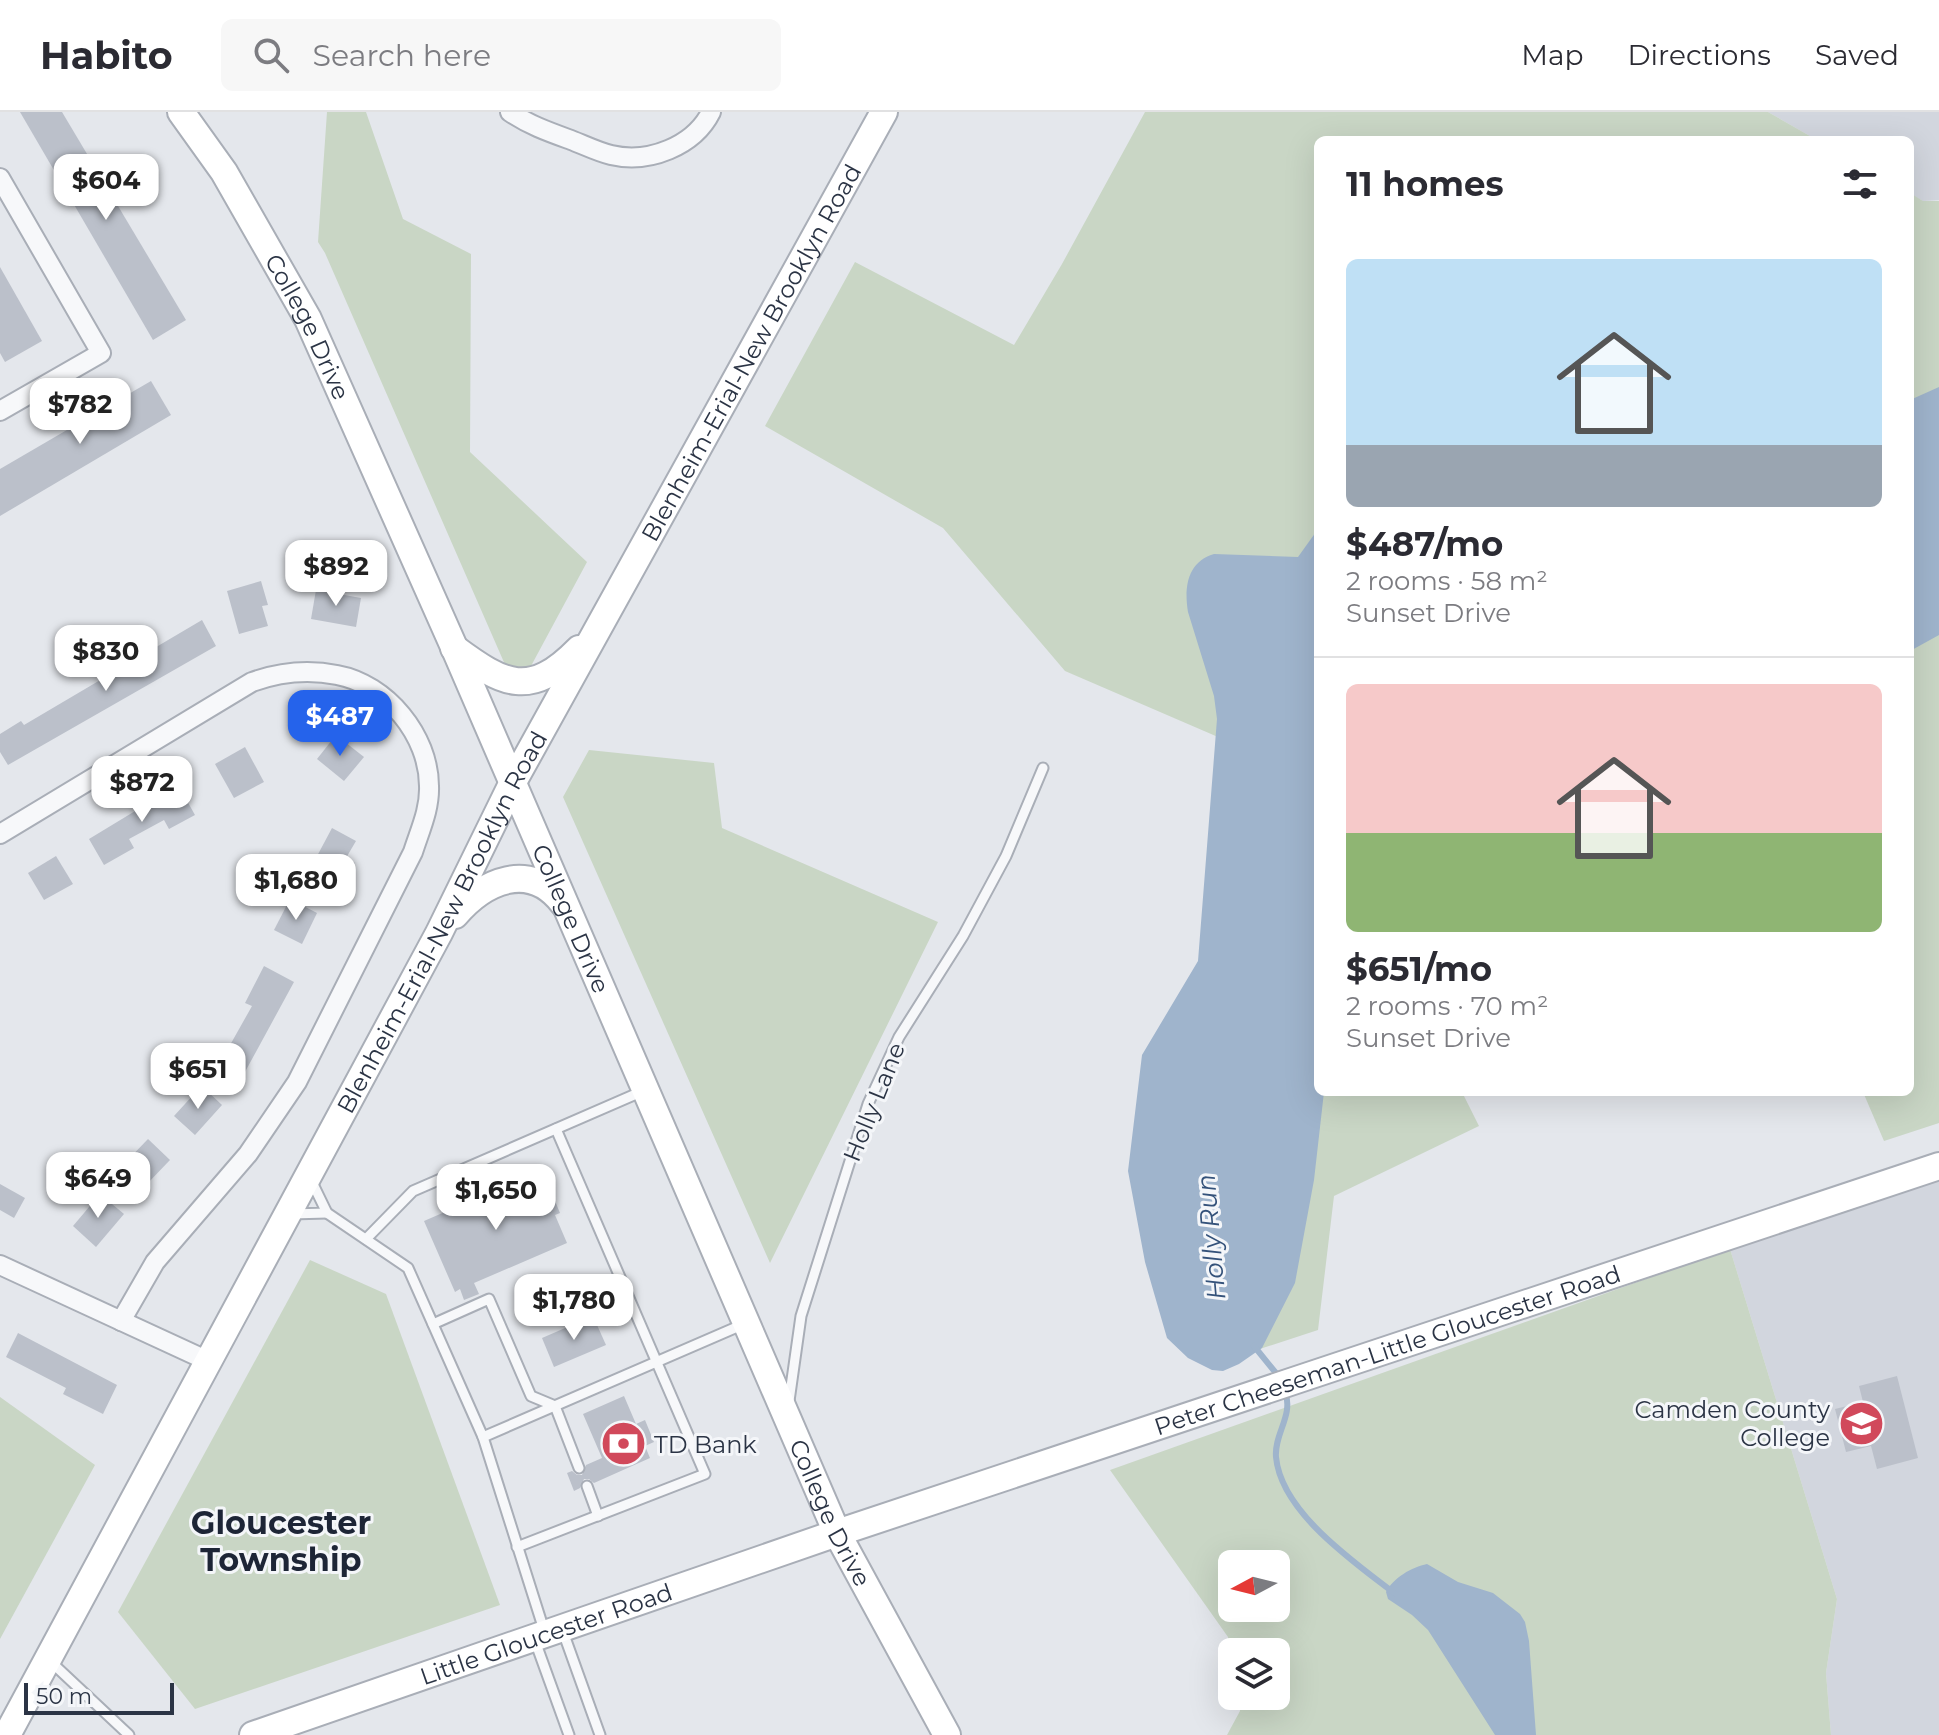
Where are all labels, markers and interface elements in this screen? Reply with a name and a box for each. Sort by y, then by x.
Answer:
search box [221,19,781,91]
text: Habito [40,32,173,79]
icon: search [249,33,293,77]
text: Search here [313,37,491,74]
text: Map [1521,38,1583,72]
text: Directions [1627,38,1771,72]
text: Saved [1815,38,1899,72]
pin: $604 [59,154,153,222]
street label: Blenheim-Erial-New Brooklyn Road [635,159,867,546]
icon: filters [1838,162,1882,206]
text: 11 homes [1346,163,1504,205]
text: $604 [72,164,140,196]
street label: College Drive [259,249,356,404]
icon: home [1542,311,1686,455]
pin: $782 [33,378,127,446]
text: $782 [48,388,112,420]
text: $487/mo [1346,523,1503,565]
pin: $892 [289,540,383,608]
text: $892 [303,550,369,582]
text: 2 rooms · 58 m² [1346,565,1548,597]
text: Sunset Drive [1346,597,1511,629]
pin: $830 [59,625,153,693]
text: $830 [73,635,139,667]
pin: $487 [293,690,387,758]
text: $487 [306,700,374,732]
street label: Blenheim-Erial-New Brooklyn Road [330,726,553,1118]
icon: home [1542,736,1686,880]
pin: $872 [95,756,189,824]
text: $872 [109,766,175,798]
street label: College Drive [527,840,616,997]
pin: $1,680 [231,854,361,922]
text: $1,680 [254,864,338,896]
text: $651/mo [1346,948,1492,990]
text: 2 rooms · 70 m² [1346,990,1548,1022]
text: Sunset Drive [1346,1022,1511,1054]
street label: Holly Lane [837,1038,911,1166]
pin: $651 [151,1043,245,1111]
text: $651 [169,1053,227,1085]
pin: $649 [51,1152,145,1220]
text: $649 [64,1162,132,1194]
pin: $1,650 [431,1164,561,1232]
water label: Holly Run [1190,1173,1232,1301]
text: $1,650 [455,1174,537,1206]
street label: Peter Cheeseman-Little Gloucester Road [1150,1259,1624,1441]
pin: $1,780 [509,1274,639,1342]
text: $1,780 [532,1284,616,1316]
place label: Camden County College [1634,1395,1830,1452]
school or university icon: Camden County College [1837,1399,1885,1447]
bank icon: TD Bank [599,1420,647,1468]
place label: TD Bank [654,1430,757,1459]
street label: College Drive [784,1435,878,1591]
district label: Gloucester Township [191,1503,371,1579]
north arrow [1218,1550,1290,1622]
map controls [1218,1550,1290,1710]
street label: Little Gloucester Road [416,1577,676,1691]
button: layers [1218,1638,1290,1710]
scale bar [24,1679,174,1715]
text: 50 m [36,1683,92,1710]

